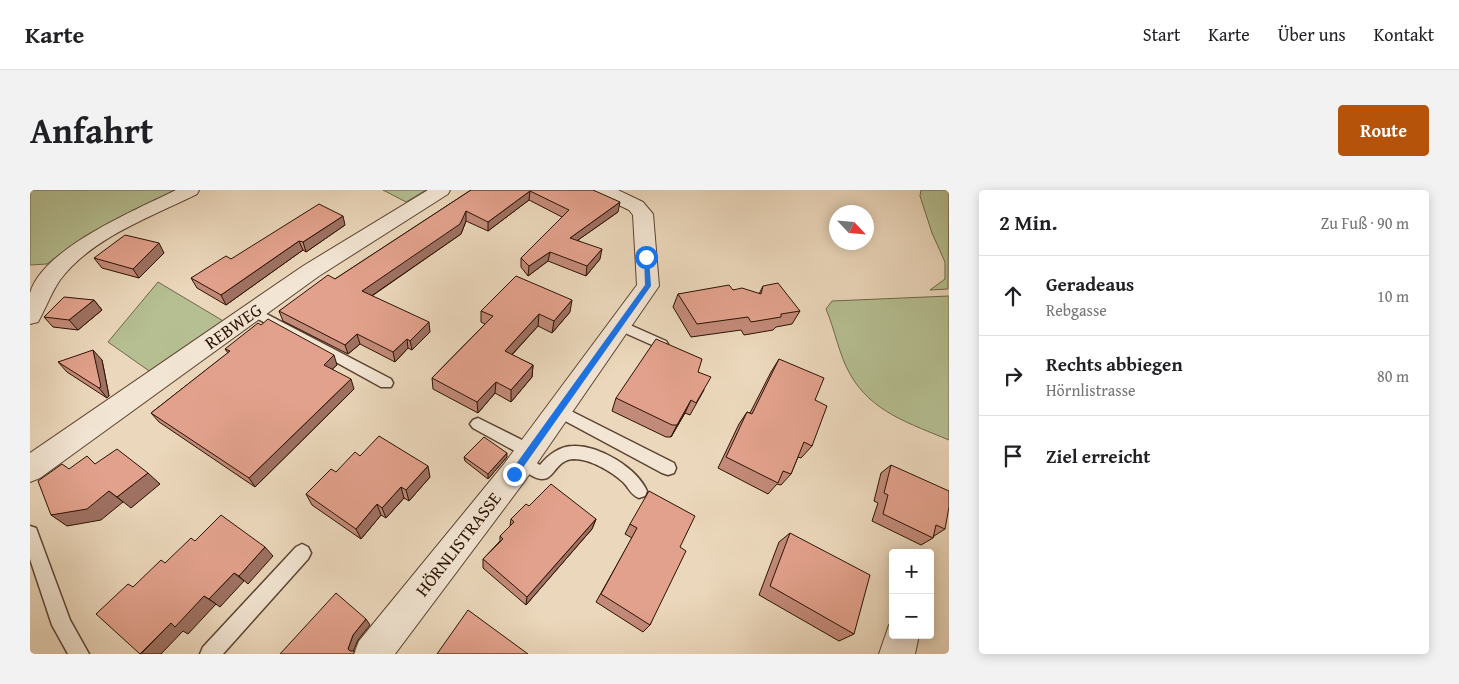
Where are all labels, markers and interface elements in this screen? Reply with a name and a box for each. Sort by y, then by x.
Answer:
text: Karte [25,17,84,52]
text: Start [1143,21,1180,48]
text: Karte [1208,21,1250,48]
text: Über uns [1278,21,1346,48]
text: Kontakt [1374,21,1434,48]
text: Anfahrt [30,105,153,156]
button: Route [1338,105,1429,156]
north arrow [829,205,874,250]
text: 2 Min. [999,207,1057,238]
text: Zu Fuß · 90 m [1321,211,1409,235]
route start [635,246,658,269]
text: Geradeaus [1046,270,1134,298]
icon: ahead [999,282,1027,310]
text: 10 m [1377,284,1409,308]
street label: REBWEG [199,296,268,356]
text: Rebgasse [1046,298,1107,322]
text: Rechts abbiegen [1046,350,1183,378]
icon: right [999,362,1027,390]
text: 80 m [1377,364,1409,388]
text: Hörnlistrasse [1046,378,1136,402]
icon: arrive [999,442,1027,470]
text: Ziel erreicht [1046,442,1150,470]
route end [503,463,526,486]
street label: HÖRNLISTRASSE [409,486,507,602]
map controls [889,549,934,639]
button: + [889,549,934,594]
button: − [889,594,934,639]

